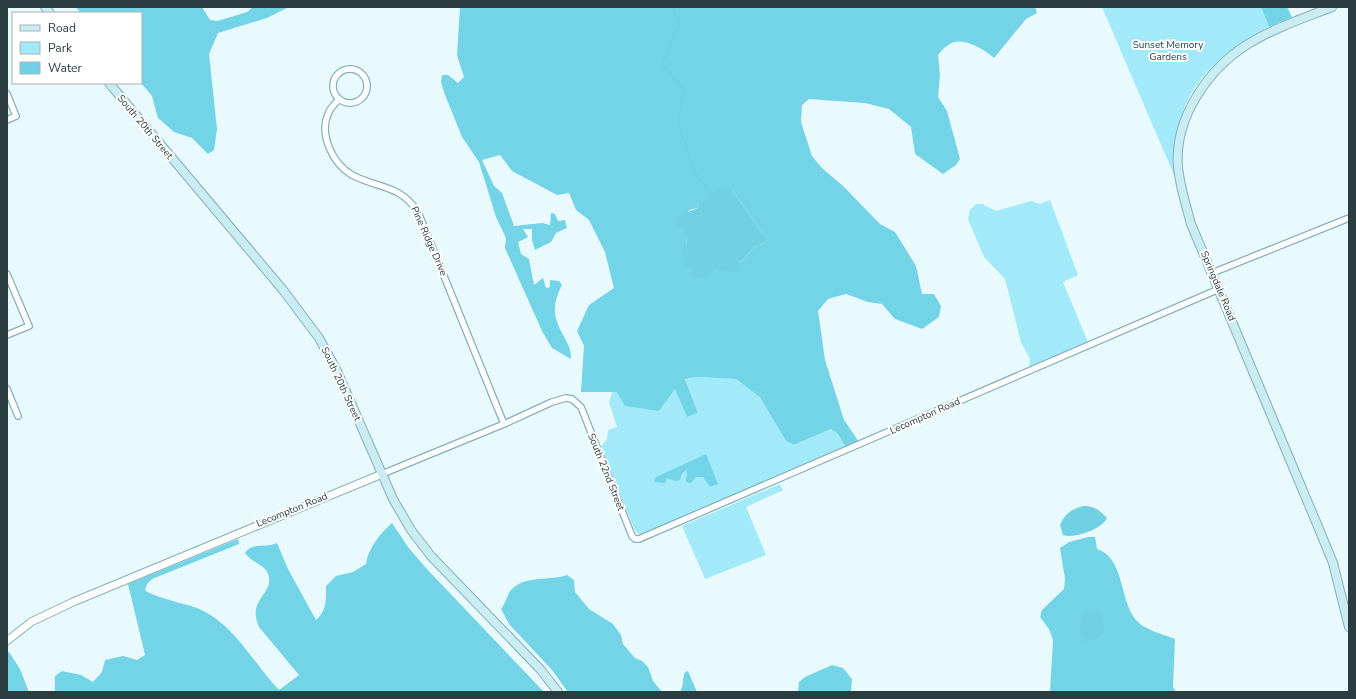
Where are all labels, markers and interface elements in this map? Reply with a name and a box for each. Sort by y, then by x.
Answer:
legend [12,12,142,84]
text: Road [48,20,76,36]
park label: Sunset Memory Gardens [1133,38,1204,64]
text: Park [48,40,73,56]
text: Water [48,60,82,76]
street label: South 20th Street [114,92,176,163]
street label: Pine Ridge Drive [407,204,451,278]
street label: Springdale Road [1197,249,1239,323]
street label: South 20th Street [318,345,364,424]
street label: Lecompton Road [888,394,963,438]
street label: South 22nd Street [584,431,628,513]
street label: Lecompton Road [254,489,330,531]

